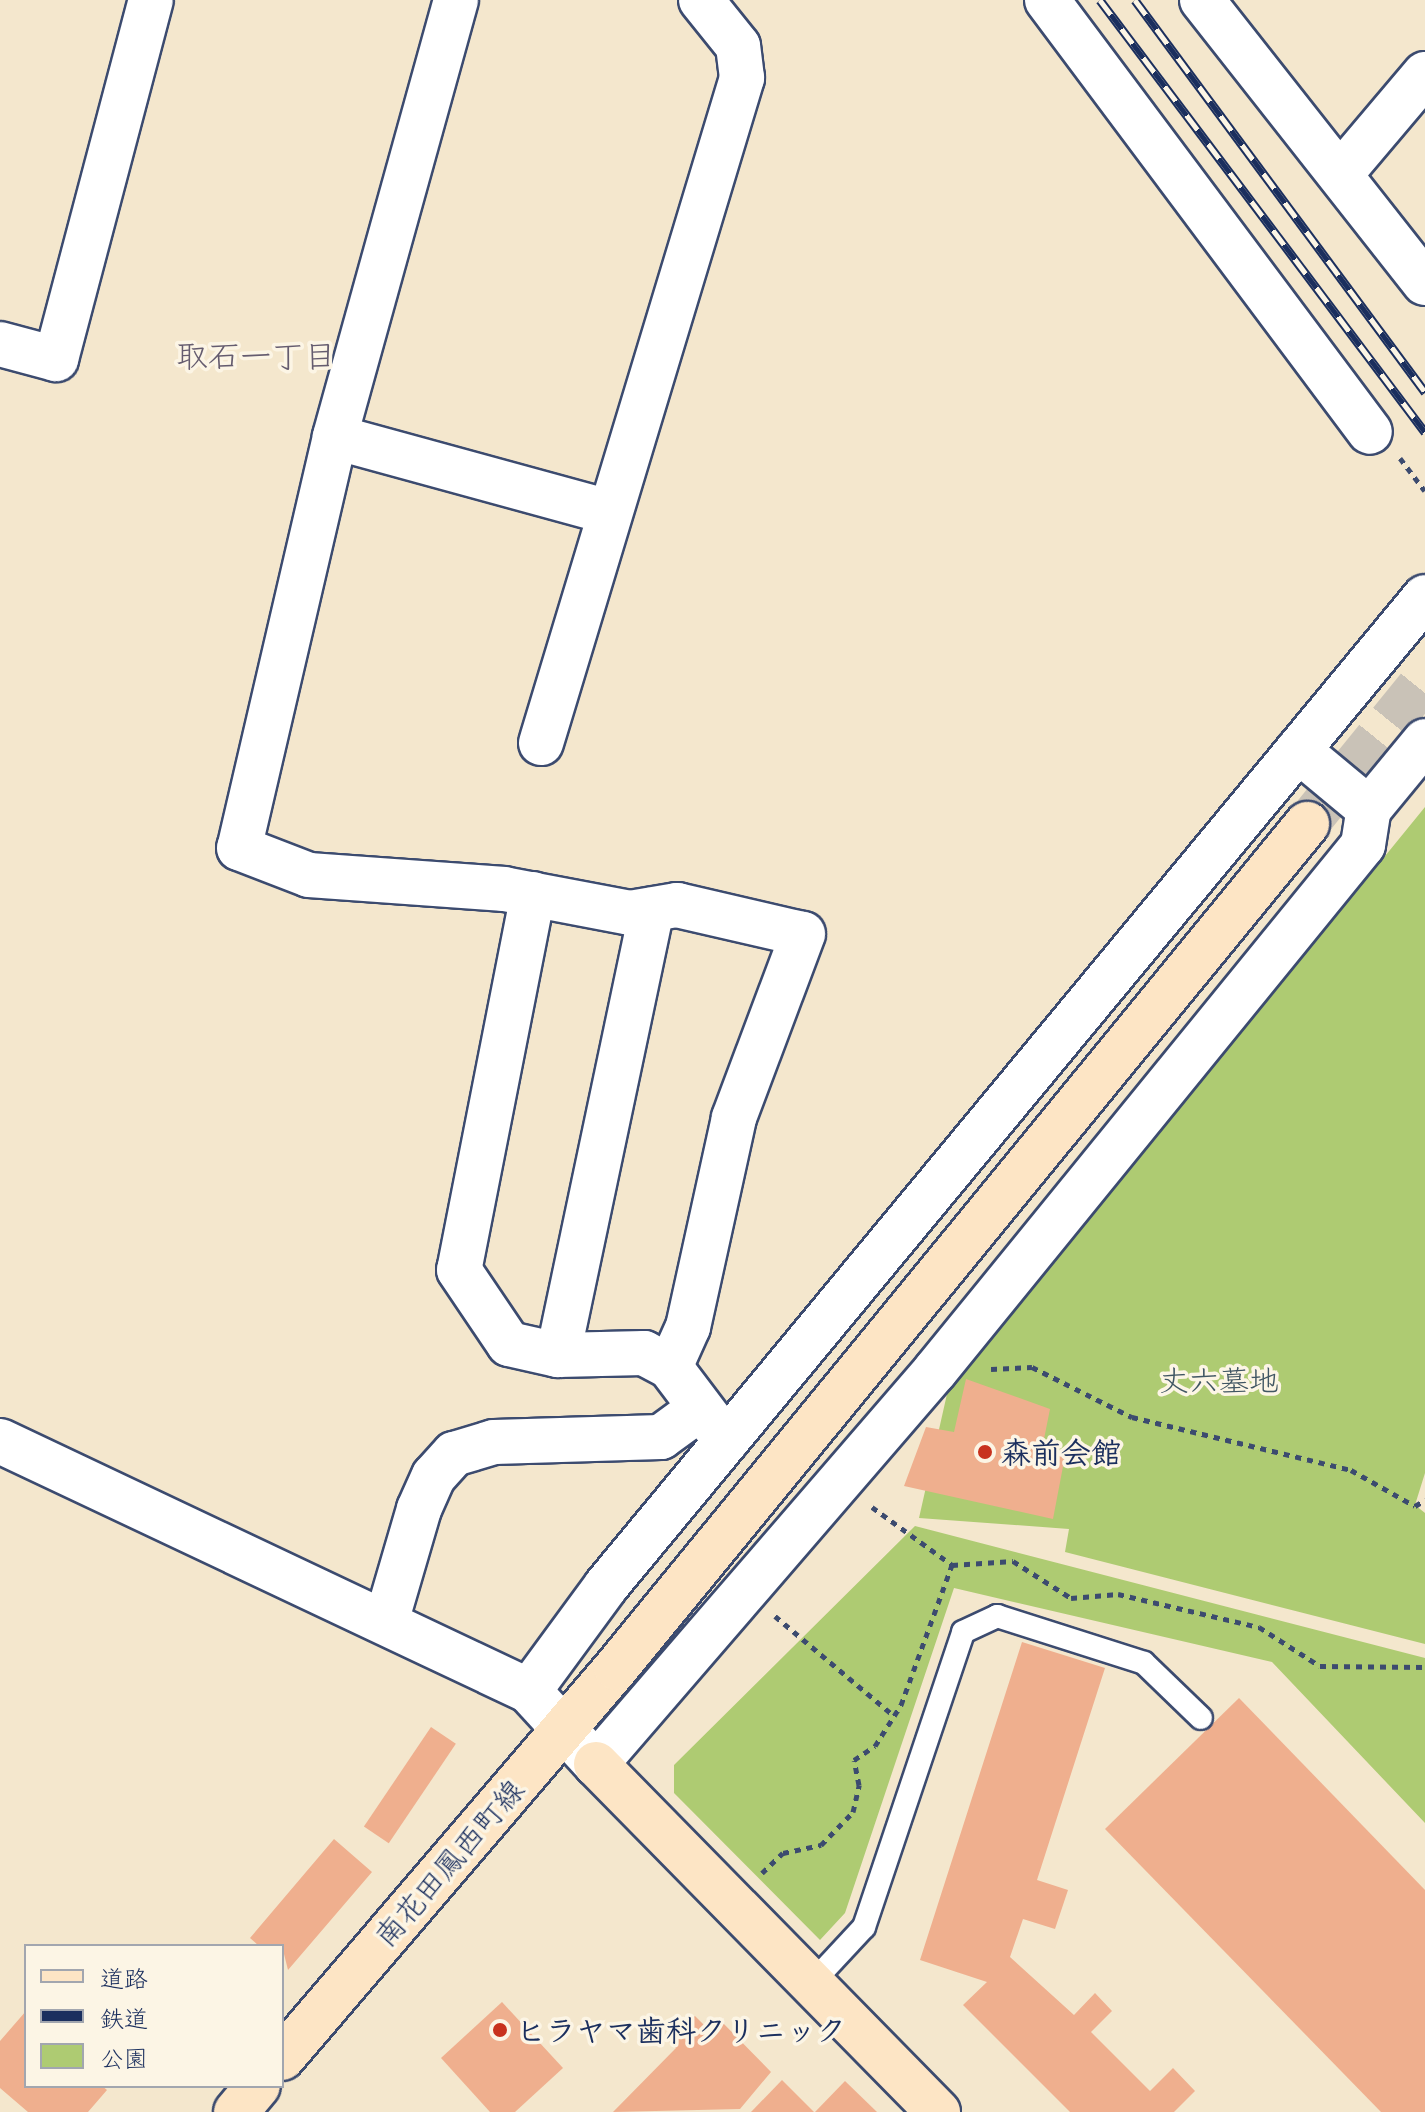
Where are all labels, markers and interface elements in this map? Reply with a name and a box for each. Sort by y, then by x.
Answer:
district label: 取石一丁目 [176,337,336,375]
park label: 丈六墓地 [1159,1362,1279,1398]
place label: 森前会館 [1001,1434,1121,1470]
marker: 森前会館 [976,1443,994,1461]
street label: 南花田鳳西町線 [367,1772,531,1954]
legend [24,1944,284,2088]
text: 道路 [100,1962,148,1994]
text: 鉄道 [100,2002,148,2034]
place label: ヒラヤマ歯科クリニック [516,2012,846,2048]
marker: ヒラヤマ歯科クリニック [491,2021,509,2039]
text: 公園 [100,2042,148,2074]

